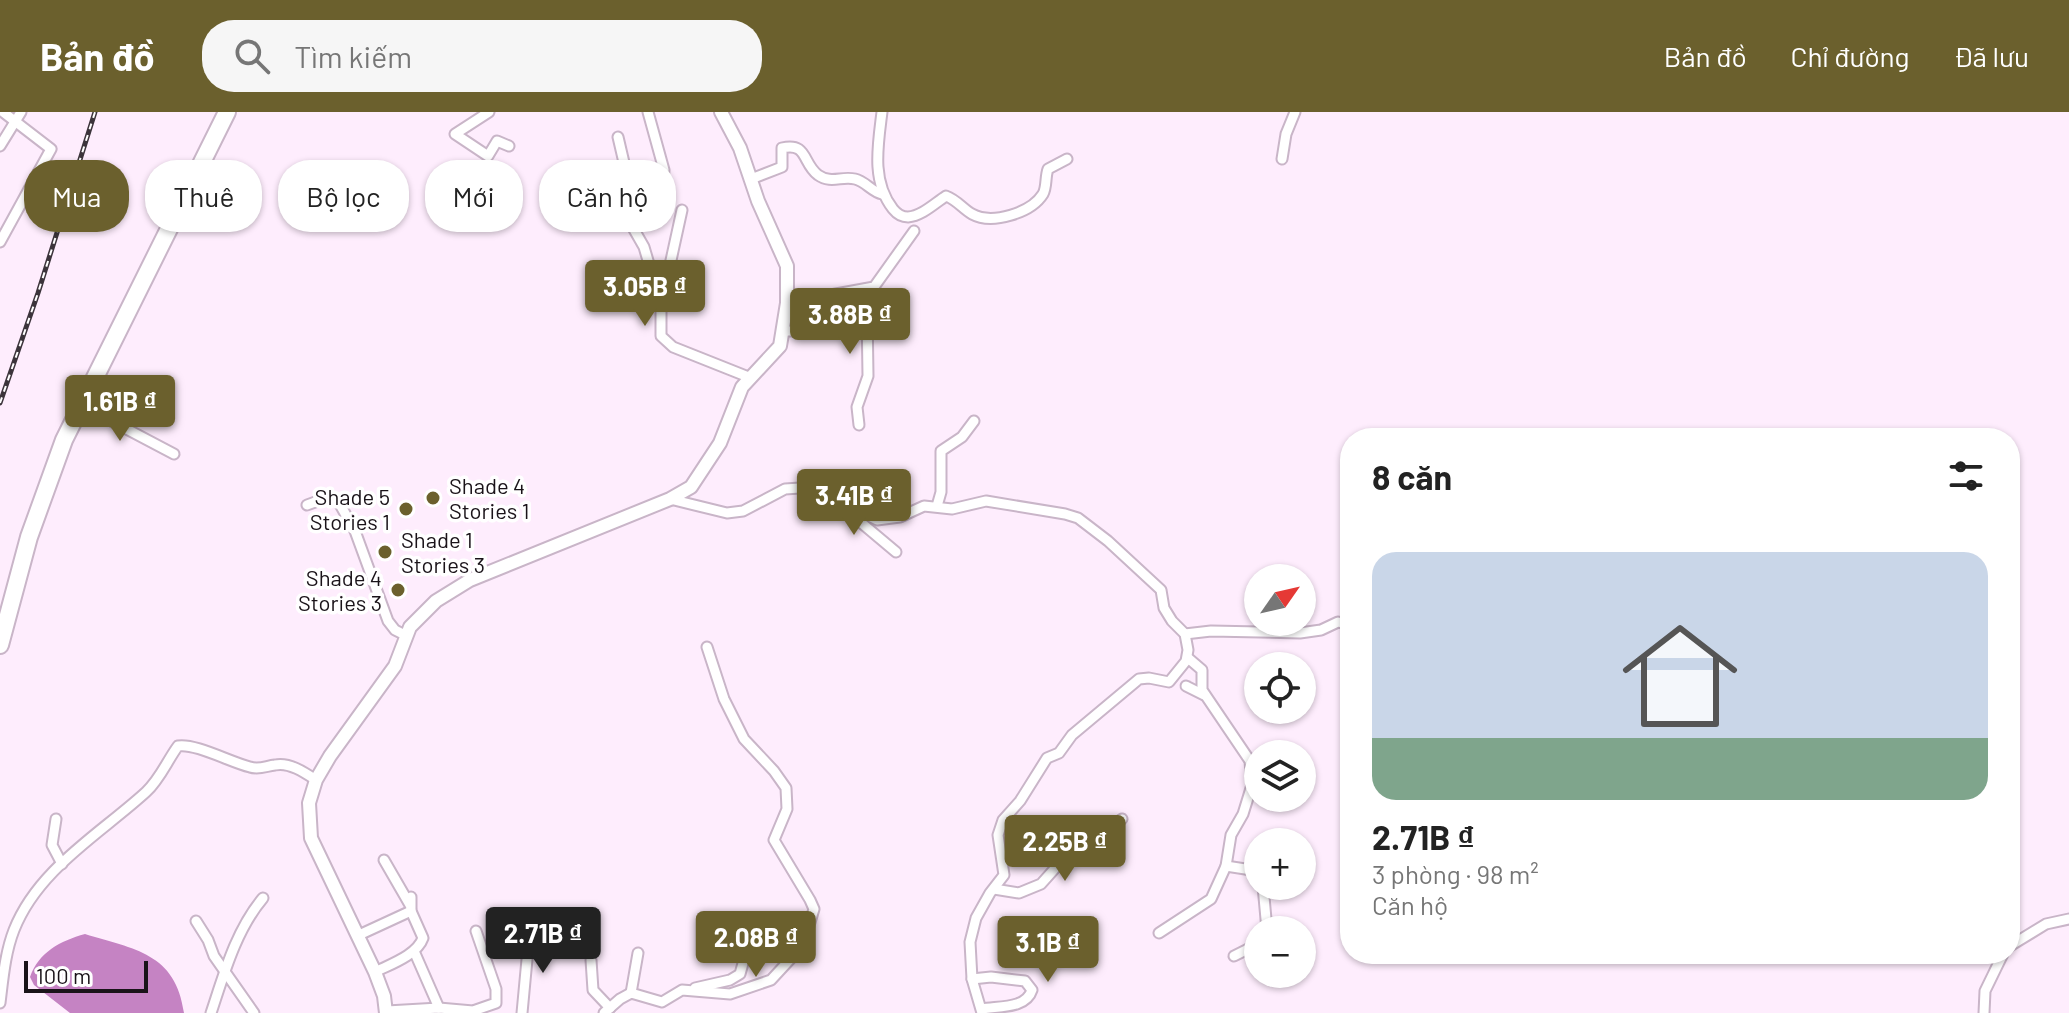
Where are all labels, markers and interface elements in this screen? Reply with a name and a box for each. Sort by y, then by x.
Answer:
search box [202,20,762,92]
text: Bản đồ [40,33,154,79]
icon: search [230,34,274,78]
text: Tìm kiếm [294,38,412,74]
text: Bản đồ [1664,39,1747,73]
text: Chỉ đường [1791,39,1910,73]
text: Đã lưu [1954,39,2029,73]
chip: Mua [24,160,129,232]
chip: Thuê [145,160,262,232]
chip: Bộ lọc [278,160,409,232]
chip: Mới [425,160,523,232]
chip: Căn hộ [539,160,676,232]
pin: 3.05B ₫ [571,260,719,328]
text: 3.05B ₫ [603,270,687,301]
pin: 3.88B ₫ [776,288,924,356]
text: 3.88B ₫ [808,298,892,329]
pin: 1.61B ₫ [46,375,194,443]
text: 1.61B ₫ [83,385,157,416]
icon: filters [1944,454,1988,498]
text: 8 căn [1372,456,1452,497]
pin: 3.41B ₫ [780,469,928,537]
place label: Shade 4 Stories 1 [449,472,529,523]
text: 3.41B ₫ [815,479,893,510]
place label: Shade 5 Stories 1 [310,483,390,534]
marker: Shade 4 Stories 1 [424,489,442,507]
marker: Shade 5 Stories 1 [397,500,415,518]
place label: Shade 1 Stories 3 [401,526,485,577]
marker: Shade 1 Stories 3 [376,543,394,561]
place label: Shade 4 Stories 3 [298,564,382,615]
north arrow [1244,564,1316,636]
map controls [1244,564,1316,988]
marker: Shade 4 Stories 3 [389,581,407,599]
icon: home [1608,604,1752,748]
button: locate [1244,652,1316,724]
button: layers [1244,740,1316,812]
pin: 2.25B ₫ [991,815,1139,883]
text: 2.71B ₫ [1372,816,1475,857]
text: 2.25B ₫ [1023,825,1107,856]
button: + [1244,828,1316,900]
text: 3 phòng · 98 m² [1372,858,1539,889]
text: Căn hộ [1372,889,1448,920]
pin: 2.71B ₫ [469,907,617,975]
pin: 2.08B ₫ [682,911,830,979]
pin: 3.1B ₫ [983,916,1113,984]
button: − [1244,916,1316,988]
text: 2.71B ₫ [504,917,582,948]
text: 2.08B ₫ [714,921,798,952]
text: 3.1B ₫ [1016,926,1080,957]
scale bar [24,957,148,993]
text: 100 m [36,962,91,988]

